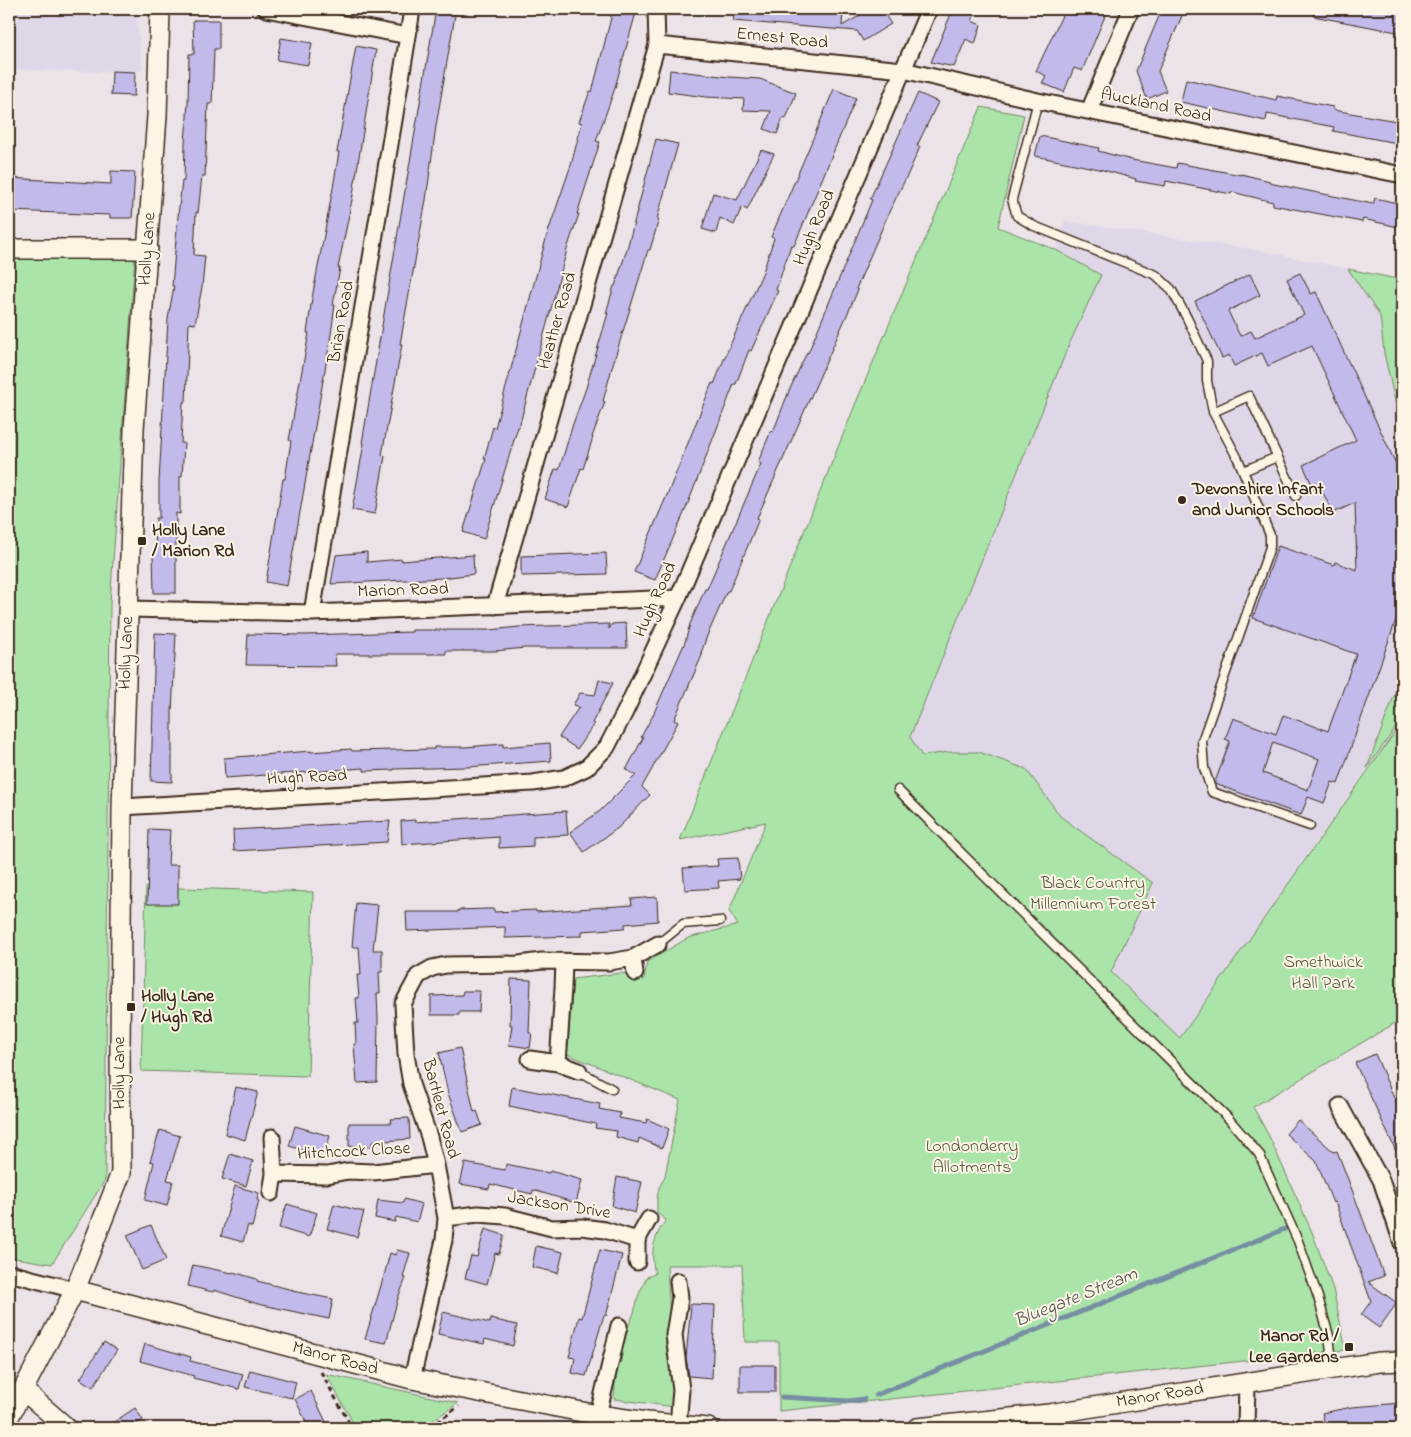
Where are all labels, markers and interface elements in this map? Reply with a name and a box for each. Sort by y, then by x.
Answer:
street label: Ernest Road [735,21,829,57]
street label: Auckland Road [1098,82,1214,130]
street label: Hugh Road [787,186,844,270]
street label: Holly Lane [132,211,164,286]
street label: Heather Road [532,269,584,373]
street label: Brian Road [322,279,362,366]
place label: Devonshire Infant and Junior Schools [1191,477,1334,524]
marker: Devonshire Infant and Junior Schools [1176,494,1188,506]
place label: Holly Lane / Marion Rd [151,518,235,565]
marker: Holly Lane / Marion Rd [136,535,148,547]
street label: Hugh Road [628,558,685,642]
street label: Marion Road [357,576,449,606]
street label: Holly Lane [113,615,141,690]
street label: Hugh Road [266,763,348,794]
park label: Black Country Millennium Forest [1030,871,1156,918]
park label: Smethwick Hall Park [1283,950,1363,997]
place label: Holly Lane / Hugh Rd [140,984,215,1032]
marker: Holly Lane / Hugh Rd [125,1001,137,1013]
street label: Holly Lane [107,1035,133,1110]
street label: Bartleet Road [414,1055,466,1162]
park label: Londonderry Allotments [926,1134,1018,1181]
street label: Hitchcock Close [297,1136,412,1168]
street label: Jackson Drive [506,1185,613,1227]
water label: Bluegate Stream [1010,1261,1142,1336]
place label: Manor Rd / Lee Gardens [1249,1324,1339,1371]
street label: Manor Road [289,1335,381,1383]
marker: Manor Rd / Lee Gardens [1343,1341,1355,1353]
street label: Manor Road [1114,1376,1206,1416]

